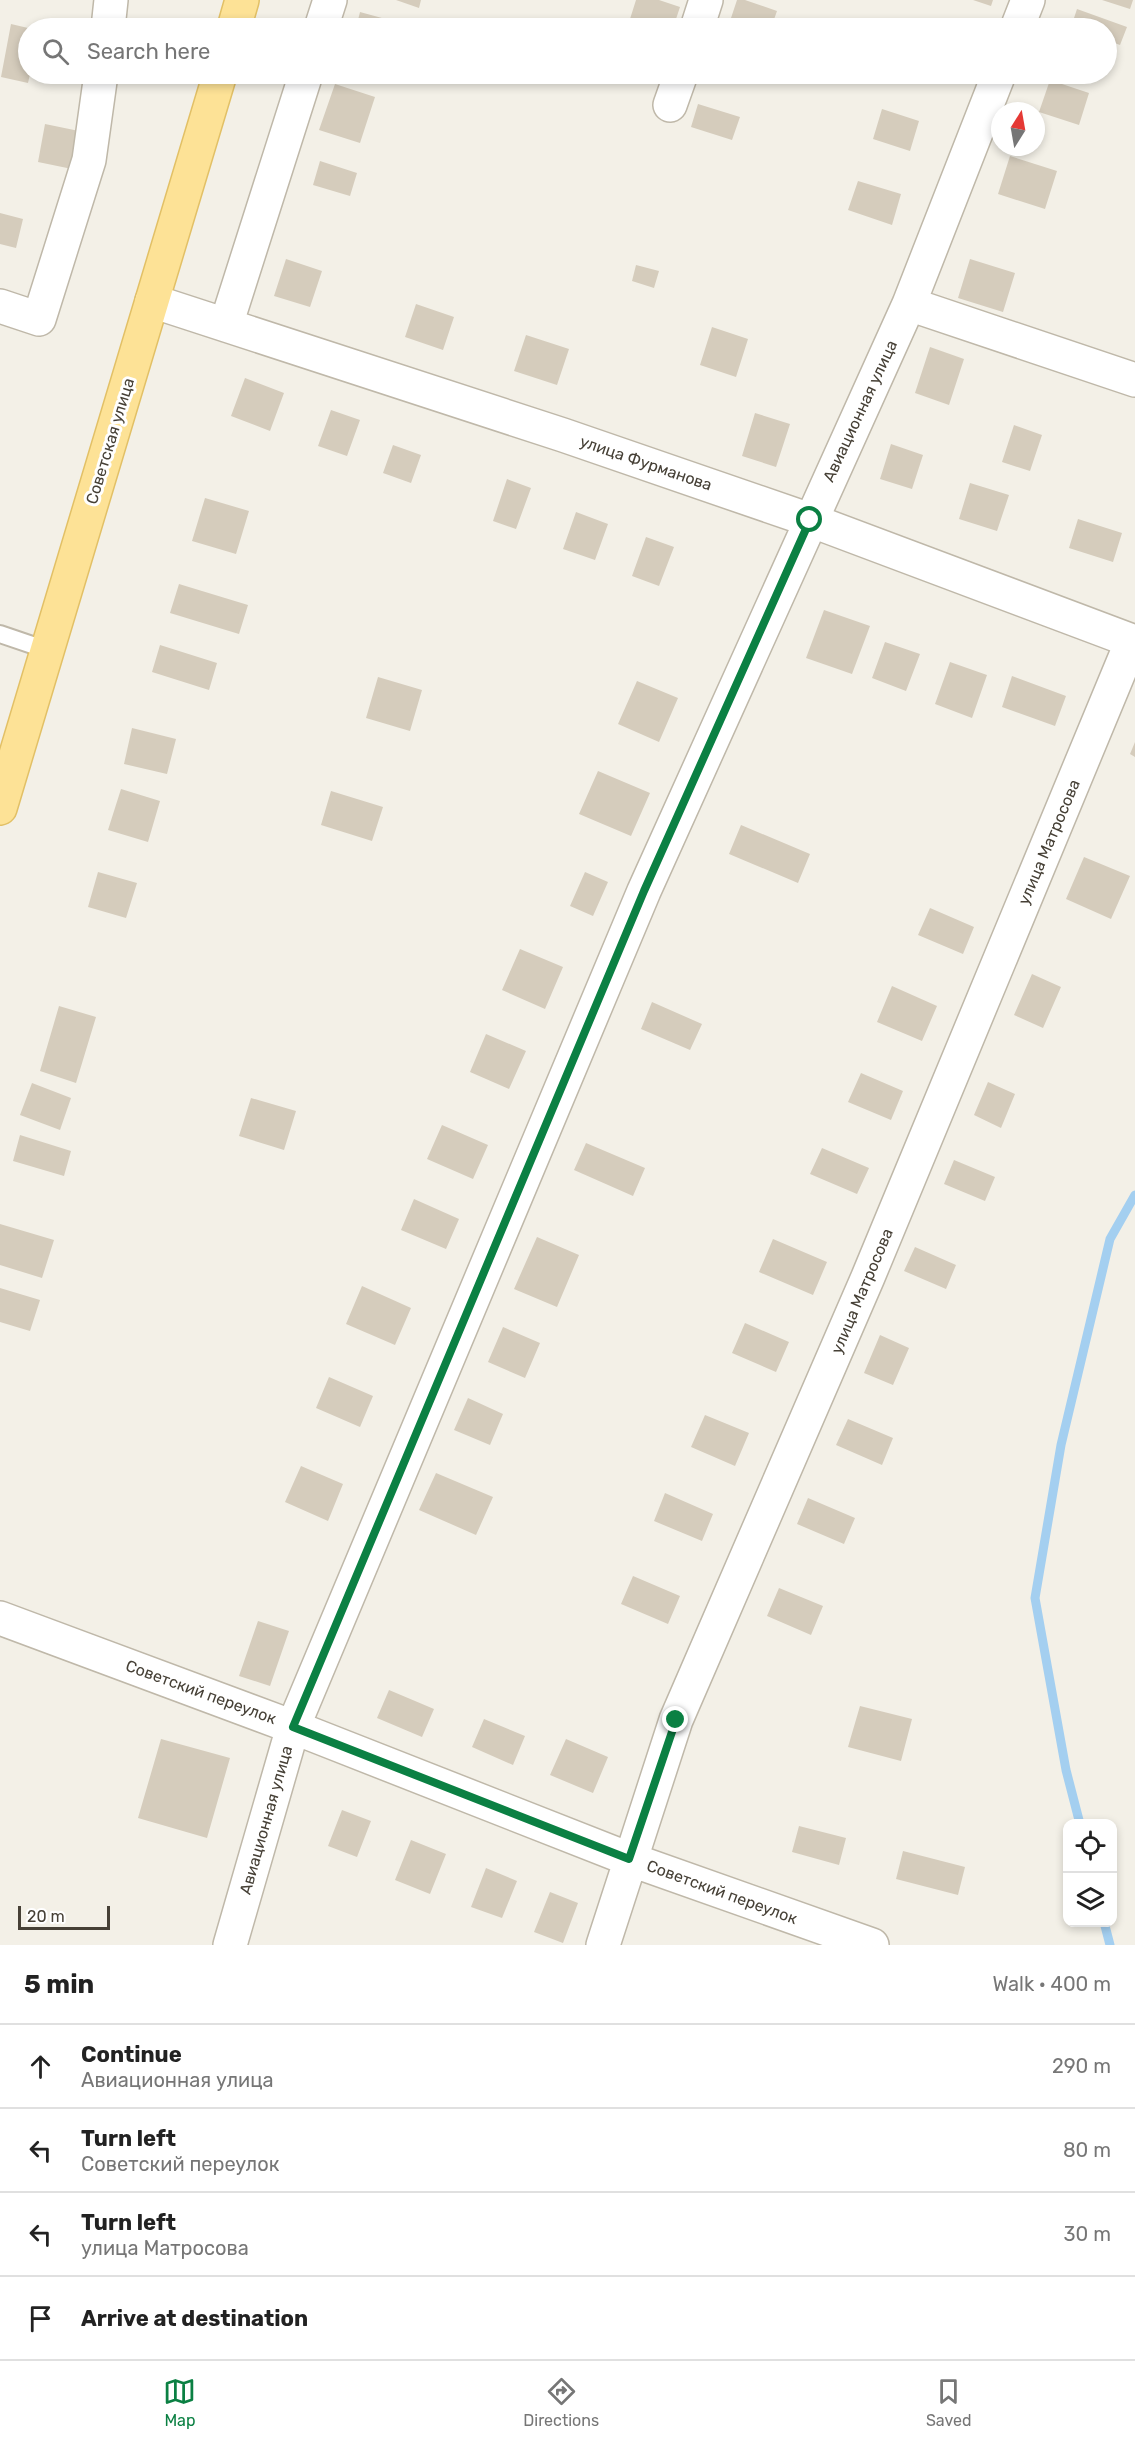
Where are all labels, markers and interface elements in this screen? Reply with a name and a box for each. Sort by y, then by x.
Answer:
search box [18,18,1117,84]
icon: search [39,35,72,68]
text: Search here [87,38,210,65]
north arrow [991,102,1045,156]
street label: Авиационная улица [819,337,901,485]
street label: Советская улица [82,376,138,506]
street label: улица Фурманова [577,431,715,495]
route start [796,506,822,532]
street label: улица Матросова [1014,777,1084,907]
street label: улица Матросова [827,1226,897,1356]
street label: Советский переулок [123,1656,279,1728]
route end [662,1706,688,1732]
street label: Авиационная улица [236,1743,296,1897]
map controls [1063,1819,1117,1927]
button: locate [1063,1819,1117,1873]
street label: Советский переулок [644,1856,800,1928]
button: layers [1063,1873,1117,1927]
scale bar [18,1903,110,1930]
text: 20 m [27,1907,65,1926]
text: 5 min [24,1969,94,2000]
text: Walk · 400 m [992,1972,1111,1996]
text: Continue [81,2041,182,2068]
icon: ahead [24,2050,57,2083]
text: 290 m [1052,2054,1111,2078]
text: Авиационная улица [81,2068,274,2092]
text: Turn left [81,2125,176,2152]
icon: left [24,2134,57,2167]
text: 80 m [1063,2138,1111,2162]
text: Советский переулок [81,2152,279,2176]
text: Turn left [81,2209,176,2236]
icon: left [24,2218,57,2251]
text: 30 m [1064,2222,1111,2246]
text: улица Матросова [81,2236,249,2260]
icon: arrive [24,2302,57,2335]
text: Arrive at destination [81,2305,308,2332]
tab: Map [163,2375,196,2430]
tab: Directions [523,2375,599,2430]
tab: Saved [926,2375,972,2430]

